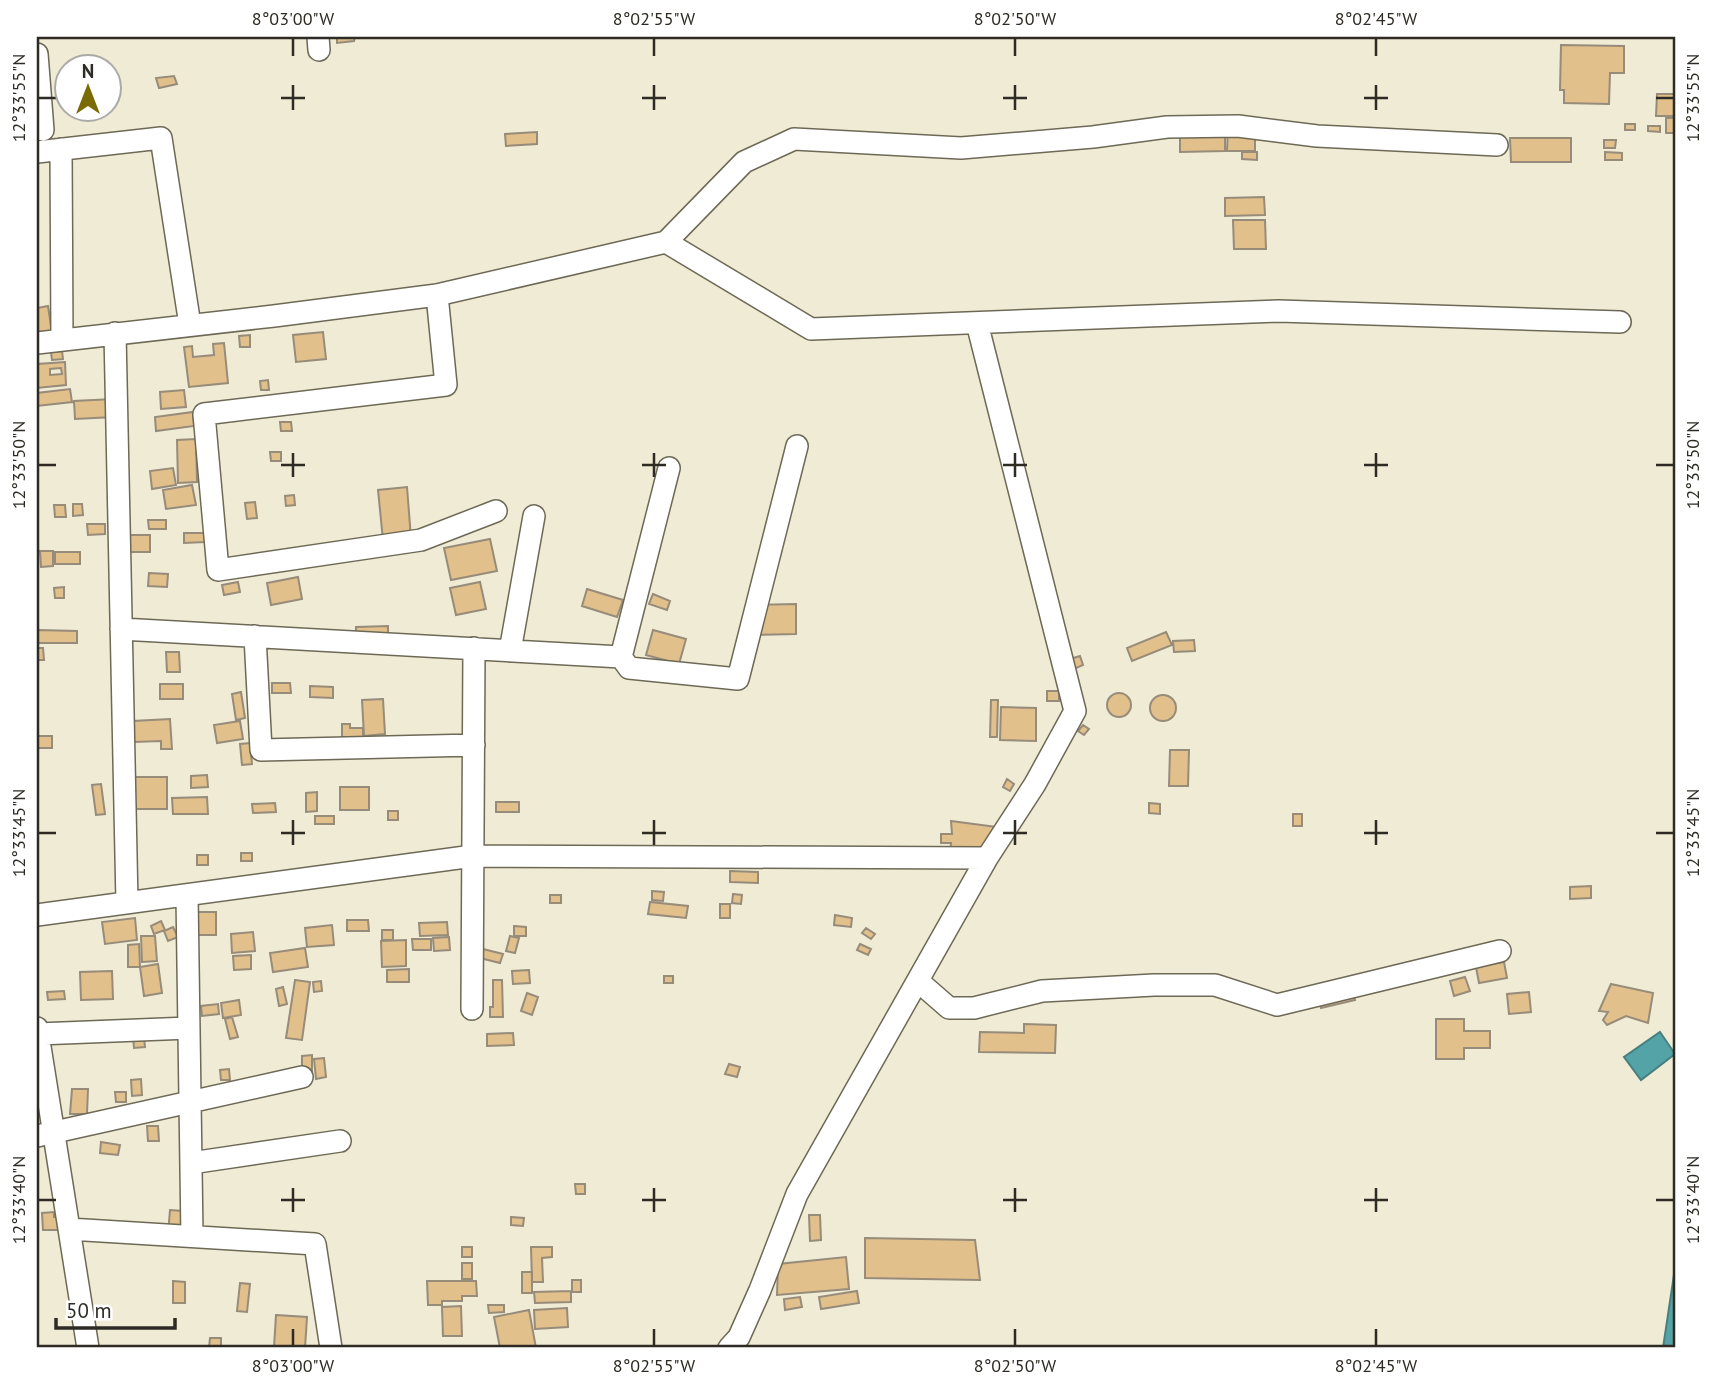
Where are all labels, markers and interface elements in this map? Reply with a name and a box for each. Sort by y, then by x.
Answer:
text: 8°03'00"W [252,7,334,30]
text: 8°02'55"W [613,7,695,30]
text: 8°02'50"W [974,7,1056,30]
text: 8°02'45"W [1335,7,1417,30]
north arrow [52,52,122,122]
text: 12°33'55"N [7,54,30,142]
text: 12°33'55"N [1681,54,1704,142]
text: N [82,59,94,83]
text: 12°33'50"N [7,421,30,509]
text: 12°33'50"N [1681,421,1704,509]
text: 12°33'45"N [7,789,30,877]
text: 12°33'45"N [1681,789,1704,877]
text: 12°33'40"N [7,1156,30,1244]
text: 12°33'40"N [1681,1156,1704,1244]
scale bar [56,1287,175,1331]
text: 50 m [66,1297,112,1324]
text: 8°03'00"W [252,1354,334,1377]
text: 8°02'55"W [613,1354,695,1377]
text: 8°02'50"W [974,1354,1056,1377]
text: 8°02'45"W [1335,1354,1417,1377]

